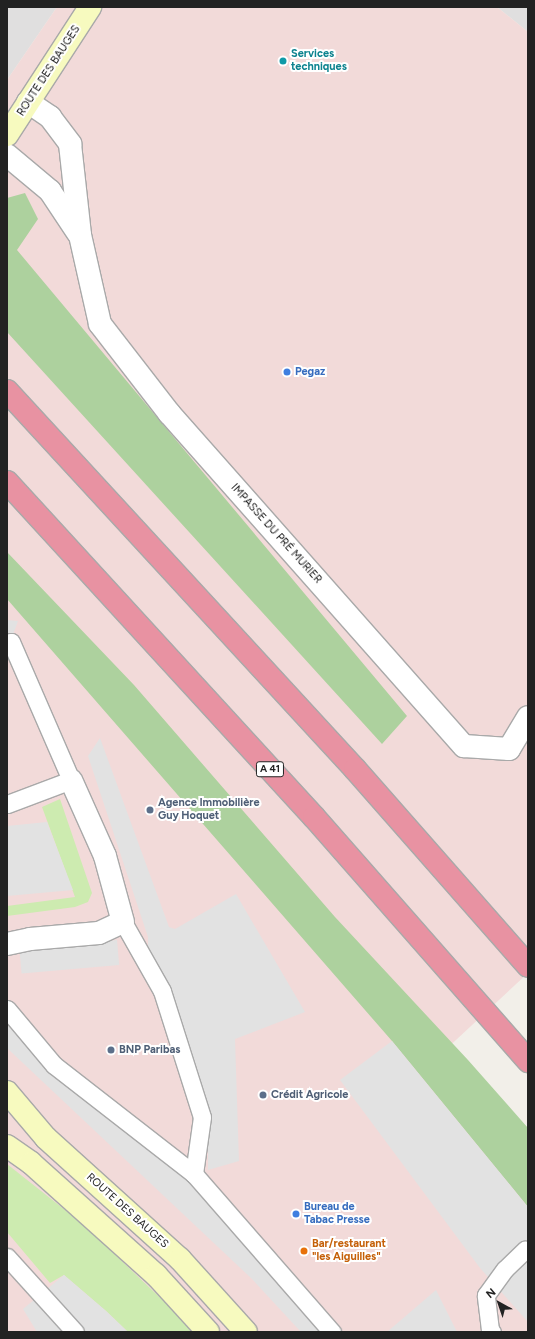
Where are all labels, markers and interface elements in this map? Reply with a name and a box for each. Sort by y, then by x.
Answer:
street label: ROUTE DES BAUGES [15,23,83,119]
place label: Services techniques [291,48,347,74]
marker: Services techniques [278,56,288,66]
place label: Pegaz [295,365,325,379]
marker: Pegaz [282,367,292,377]
street label: IMPASSE DU PRÉ MURIER [228,481,324,587]
road number: A 41 [255,761,285,777]
place label: Agence Immobilière Guy Hoquet [158,797,260,823]
marker: Agence Immobilière Guy Hoquet [145,805,155,815]
place label: BNP Paribas [119,1043,180,1057]
marker: BNP Paribas [106,1045,116,1055]
place label: Crédit Agricole [271,1088,348,1102]
marker: Crédit Agricole [258,1090,268,1100]
street label: ROUTE DES BAUGES [83,1171,171,1251]
place label: Bureau de Tabac Presse [304,1201,370,1227]
marker: Bureau de Tabac Presse [291,1209,301,1219]
place label: Bar/restaurant "les Aiguilles" [312,1238,386,1264]
marker: Bar/restaurant "les Aiguilles" [299,1246,309,1256]
north arrow [479,1283,519,1323]
text: N [484,1286,498,1301]

